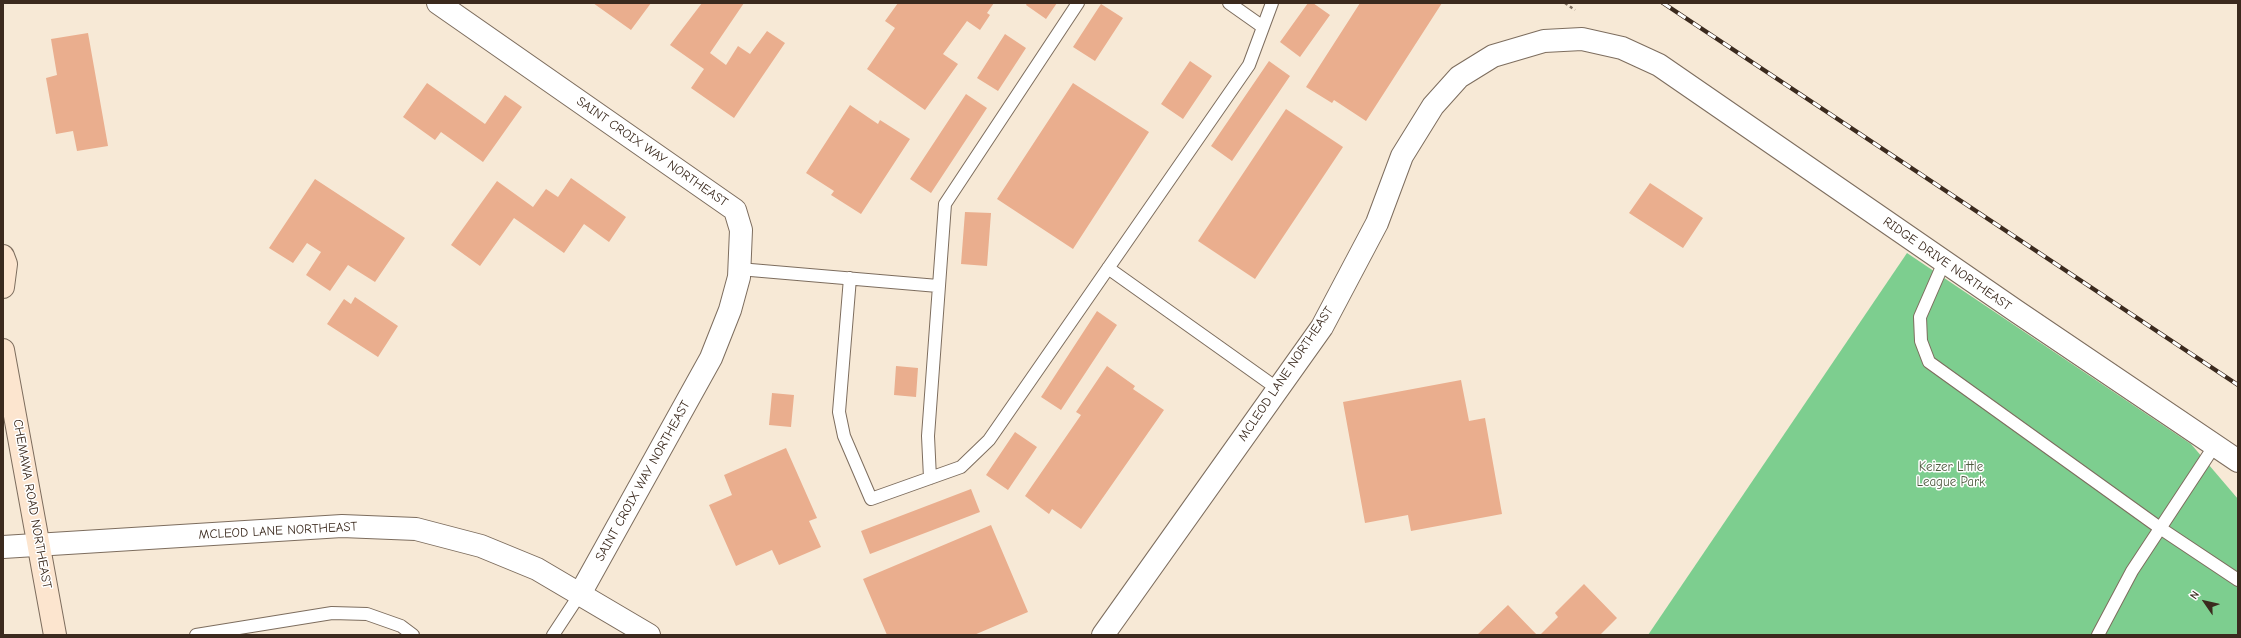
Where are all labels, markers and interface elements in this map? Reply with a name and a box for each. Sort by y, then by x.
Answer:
street label: SAINT CROIX WAY NORTHEAST [573,94,731,210]
street label: RIDGE DRIVE NORTHEAST [1880,214,2014,314]
street label: MCLEOD LANE NORTHEAST [1235,304,1337,444]
street label: SAINT CROIX WAY NORTHEAST [592,398,694,564]
street label: CHEMAWA ROAD NORTHEAST [9,418,55,590]
park label: Keizer Little League Park [1917,459,1985,490]
street label: MCLEOD LANE NORTHEAST [198,519,358,543]
north arrow [2185,582,2225,622]
text: N [2187,588,2202,602]

